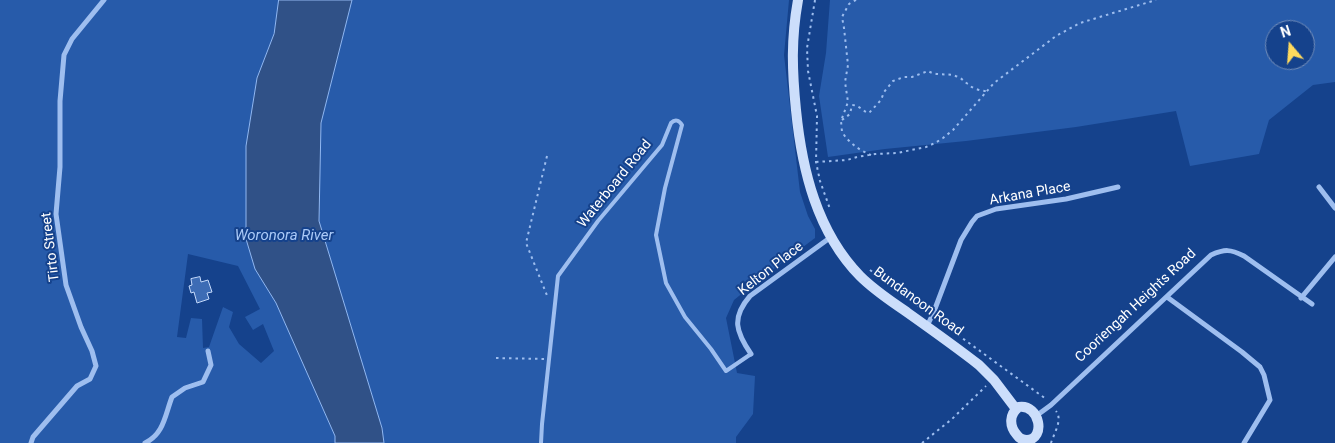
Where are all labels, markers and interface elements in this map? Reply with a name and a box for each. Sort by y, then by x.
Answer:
north arrow [1265,20,1315,70]
text: N [1278,23,1293,41]
street label: Waterboard Road [574,137,656,231]
street label: Arkana Place [988,179,1072,209]
street label: Tirto Street [38,211,64,283]
water label: Woronora River [235,227,333,245]
street label: Kelton Place [735,238,807,300]
street label: Cooriengah Heights Road [1072,246,1200,366]
street label: Bundanoon Road [870,264,966,340]

